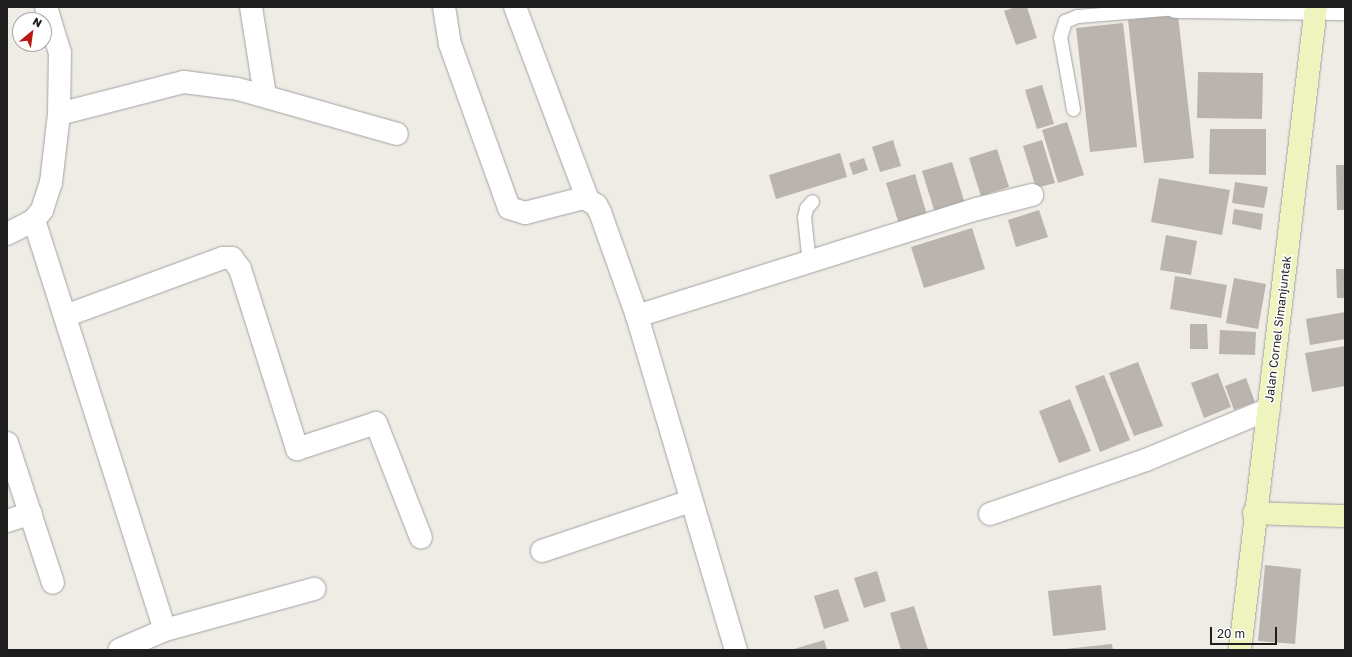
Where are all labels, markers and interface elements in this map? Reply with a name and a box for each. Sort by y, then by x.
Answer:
north arrow [12,12,52,52]
text: N [31,14,44,30]
street label: Jalan Cornel Simanjuntak [1262,255,1294,403]
scale bar [1212,619,1279,645]
text: 20 m [1217,626,1245,641]

